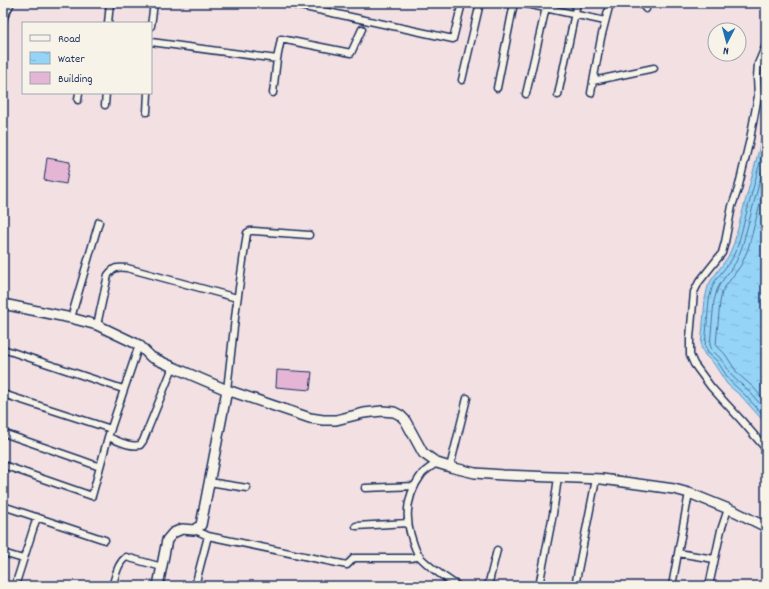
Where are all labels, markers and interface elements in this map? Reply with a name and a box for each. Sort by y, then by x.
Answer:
legend [22,22,152,94]
north arrow [707,22,747,62]
text: Road [58,31,80,48]
text: N [722,42,730,58]
text: Water [58,51,85,68]
text: Building [58,71,93,88]

